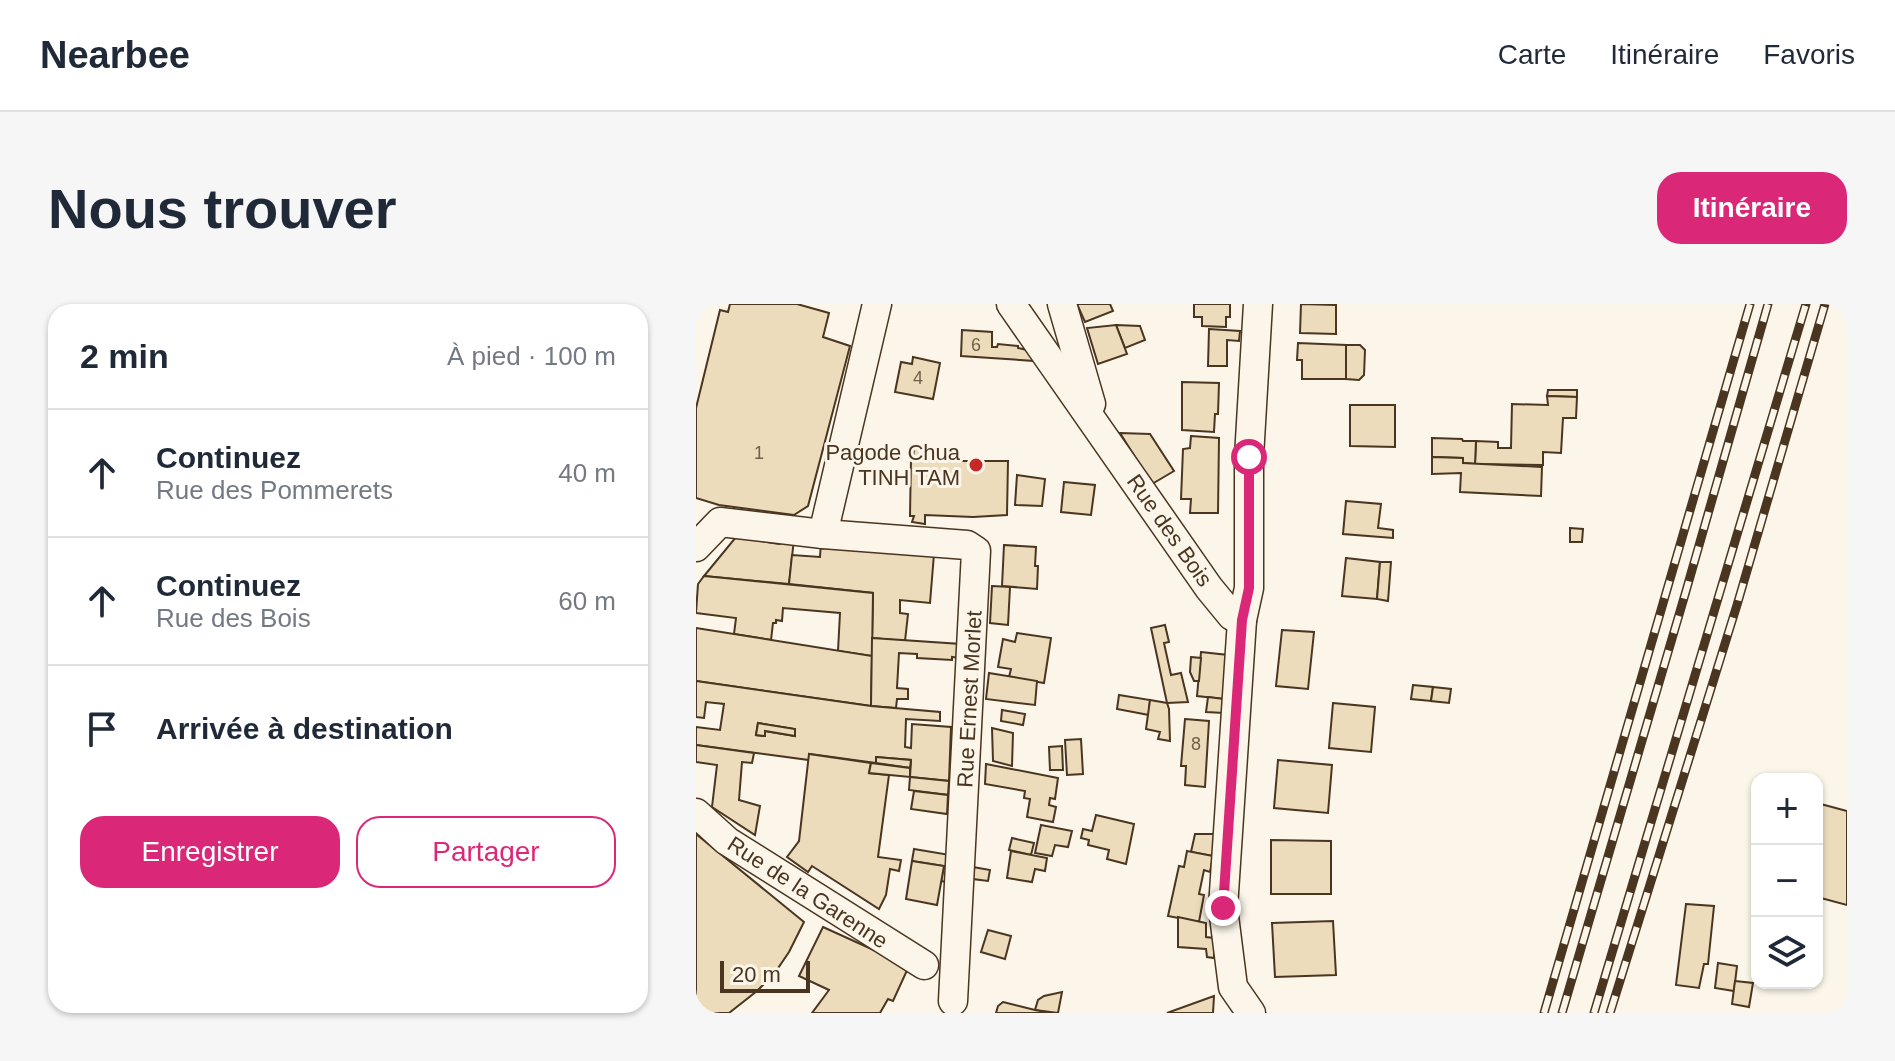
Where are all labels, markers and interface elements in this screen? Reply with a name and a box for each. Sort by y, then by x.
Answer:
text: Nearbee [40,34,190,76]
text: Carte [1498,39,1566,70]
text: Itinéraire [1610,39,1719,70]
text: Favoris [1763,39,1855,70]
button: Itinéraire [1657,172,1847,244]
text: Nous trouver [48,177,397,240]
house number: 6 [971,335,981,355]
text: 2 min [80,337,169,375]
text: À pied · 100 m [447,341,616,371]
house number: 4 [913,368,923,388]
route start [1231,439,1267,475]
place label: Pagode Chua TINH TAM [825,440,961,490]
text: Continuez [156,441,301,474]
house number: 1 [754,443,764,463]
icon: ahead [80,451,124,495]
marker: Pagode Chua TINH TAM [967,456,985,474]
text: 40 m [558,458,616,488]
street label: Rue des Bois [1122,470,1217,591]
text: Rue des Pommerets [156,475,393,505]
text: Continuez [156,569,301,602]
icon: ahead [80,579,124,623]
text: 60 m [558,586,616,616]
text: Rue des Bois [156,603,311,633]
street label: Rue Ernest Morlet [952,610,987,788]
icon: arrive [80,707,124,751]
text: Arrivée à destination [156,712,453,745]
house number: 8 [1191,734,1201,754]
map controls [1751,773,1823,989]
button: + [1751,773,1823,845]
button: Enregistrer [80,816,340,888]
button: Partager [356,816,616,888]
street label: Rue de la Garenne [723,831,892,954]
button: − [1751,845,1823,917]
route end [1205,890,1241,926]
button: layers [1751,917,1823,989]
scale bar [720,957,810,993]
text: 20 m [732,962,781,987]

